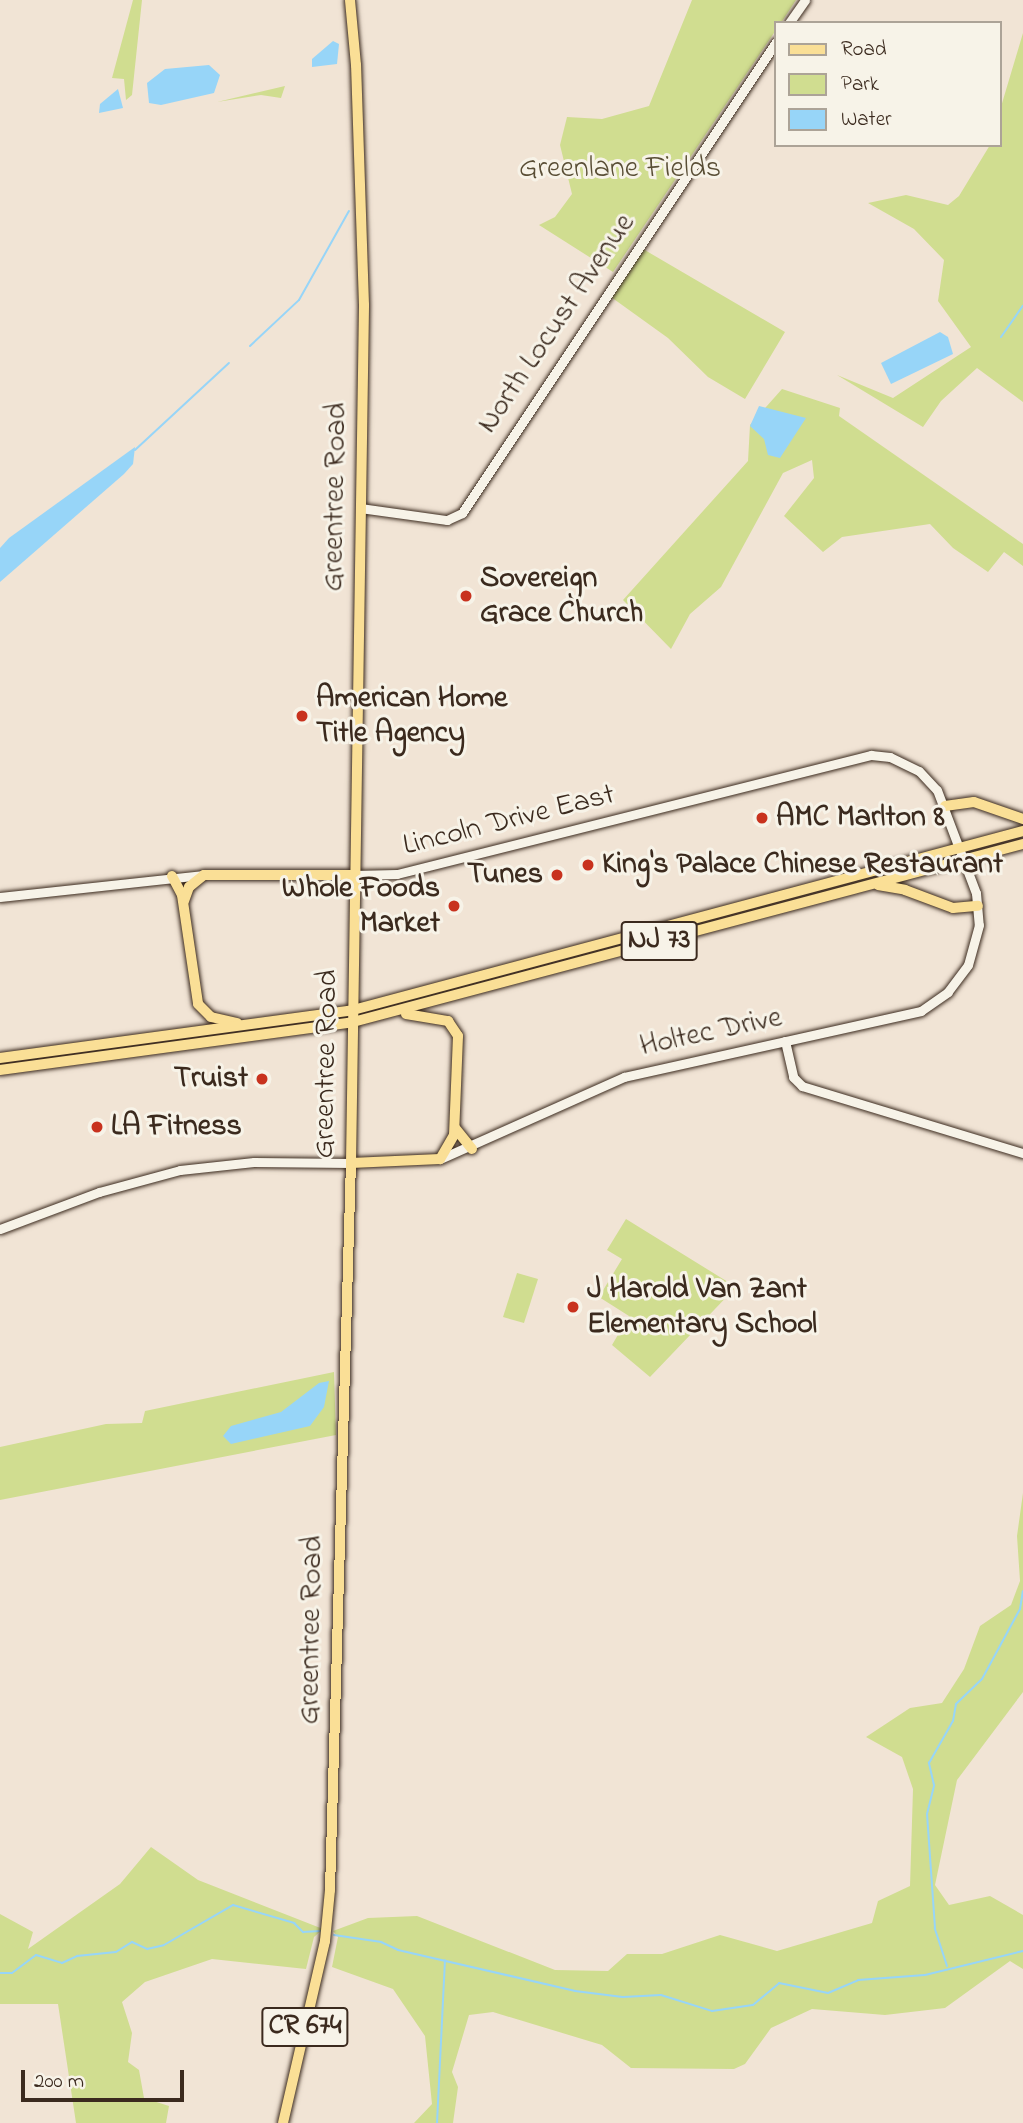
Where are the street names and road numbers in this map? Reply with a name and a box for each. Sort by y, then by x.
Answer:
street label: North Locust Avenue [470,208,644,440]
street label: Greentree Road [316,402,356,592]
street label: Lincoln Drive East [400,777,618,865]
road number: NJ 73 [620,916,698,965]
street label: Greentree Road [307,969,347,1159]
street label: Holtec Drive [637,1000,785,1066]
street label: Greentree Road [292,1535,332,1725]
road number: CR 674 [261,2002,349,2052]

